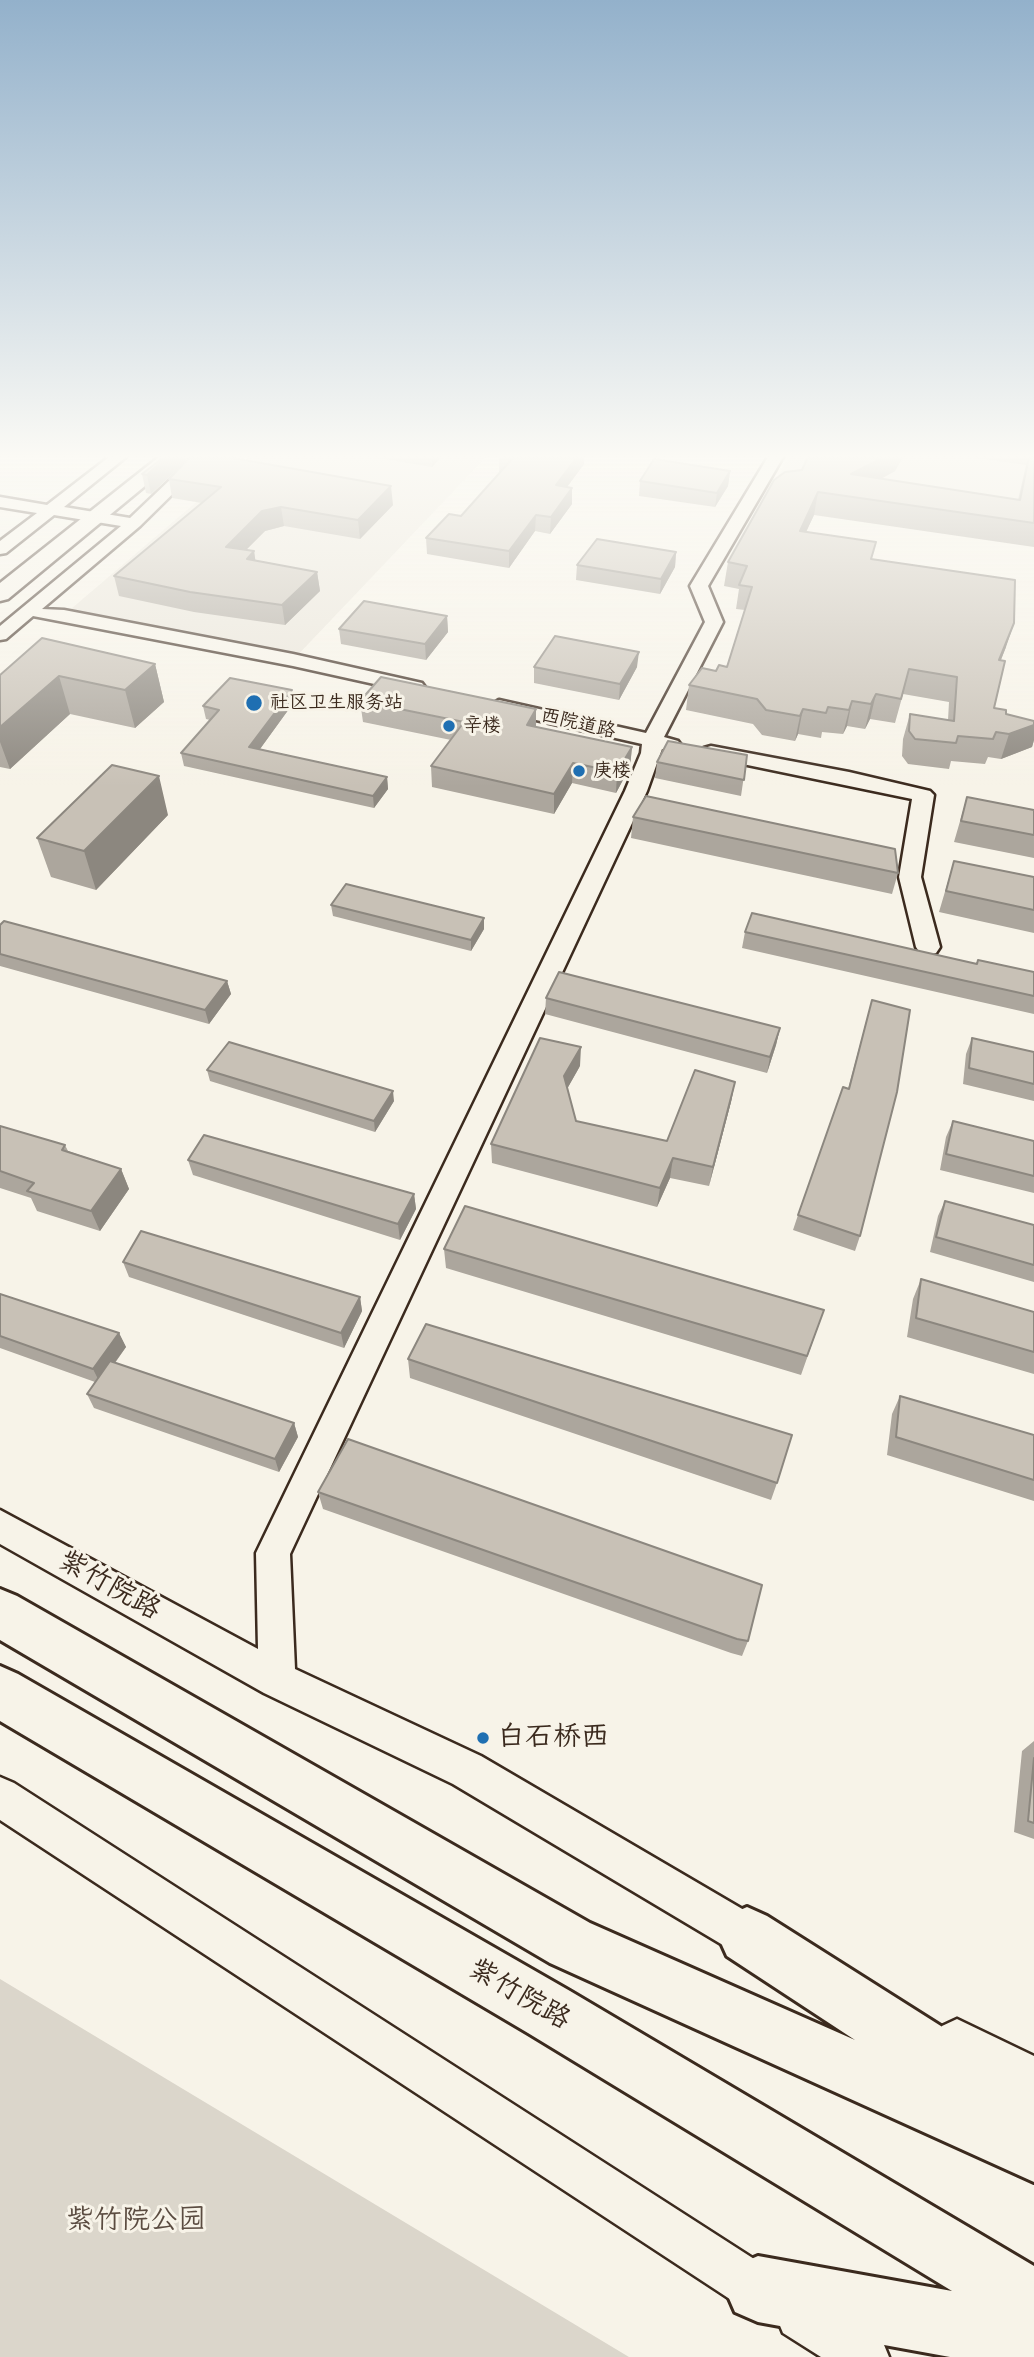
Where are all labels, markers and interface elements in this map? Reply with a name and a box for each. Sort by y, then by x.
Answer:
place label: 社区卫生服务站 [270,692,403,714]
marker: 社区卫生服务站 [244,693,264,713]
street label: 西院道路 [538,704,618,744]
place label: 辛楼 [463,715,501,737]
marker: 辛楼 [441,718,457,734]
place label: 庚楼 [593,760,631,782]
marker: 庚楼 [571,763,587,779]
street label: 紫竹院路 [52,1544,166,1628]
place label: 白石桥西 [497,1721,609,1755]
marker: 白石桥西 [475,1730,491,1746]
street label: 紫竹院路 [462,1952,576,2038]
park label: 紫竹院公园 [66,2204,206,2238]

